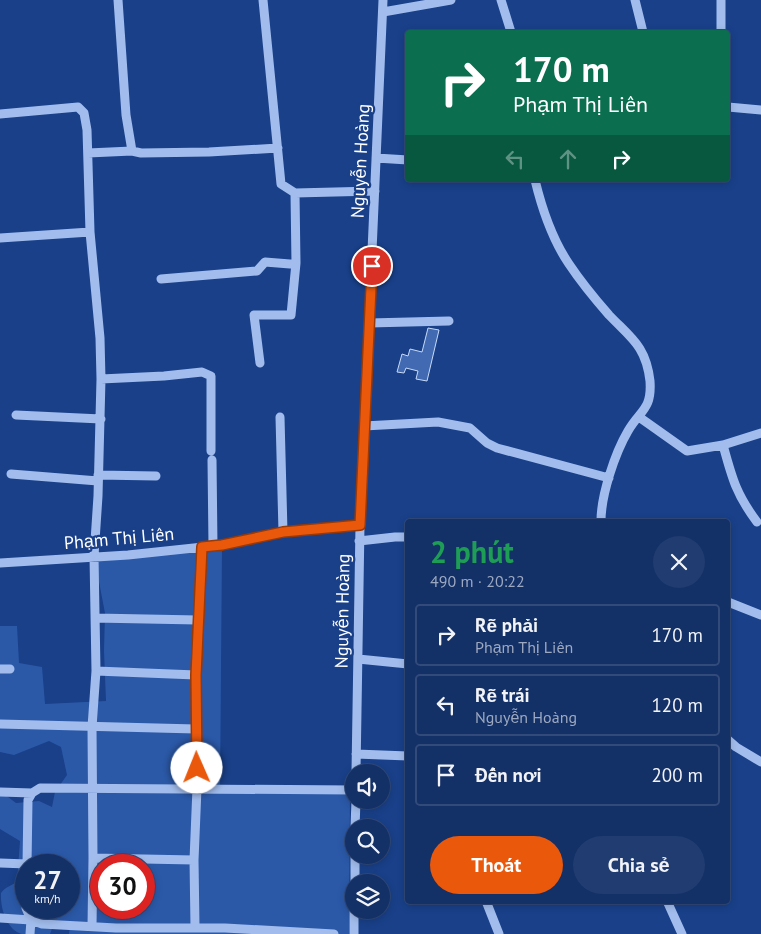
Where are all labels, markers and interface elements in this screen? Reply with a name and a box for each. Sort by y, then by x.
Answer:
text: 170 m [513,46,610,92]
icon: right [430,50,495,115]
text: Phạm Thị Liên [513,90,648,118]
street label: Nguyễn Hoàng [346,103,374,219]
icon: left [501,145,529,173]
icon: ahead [554,145,582,173]
icon: right [607,145,635,173]
pin [351,245,393,287]
icon: arrive [358,252,386,280]
street label: Phạm Thị Liên [63,522,175,554]
text: 2 phút [430,532,514,571]
button: close [653,536,705,588]
street label: Nguyễn Hoàng [330,553,354,669]
text: 490 m · 20:22 [430,571,525,591]
text: Rẽ phải [475,613,538,637]
icon: right [432,621,460,649]
text: 170 m [651,623,703,647]
text: Phạm Thị Liên [475,637,573,657]
text: Rẽ trái [475,683,530,707]
icon: left [432,691,460,719]
text: 120 m [651,693,703,717]
text: Nguyễn Hoàng [475,707,577,727]
position arrow [170,741,222,793]
icon: arrive [432,761,460,789]
text: Đến nơi [475,763,542,787]
text: 200 m [651,763,703,787]
map controls [345,764,390,919]
button: sound [345,764,390,809]
button: search [345,819,390,864]
button: Thoát [430,836,563,894]
button: Chia sẻ [573,836,705,894]
speed limit sign: 30 [90,854,155,919]
text: 27 [33,864,62,896]
button: layers [345,874,390,919]
text: km/h [34,891,61,906]

